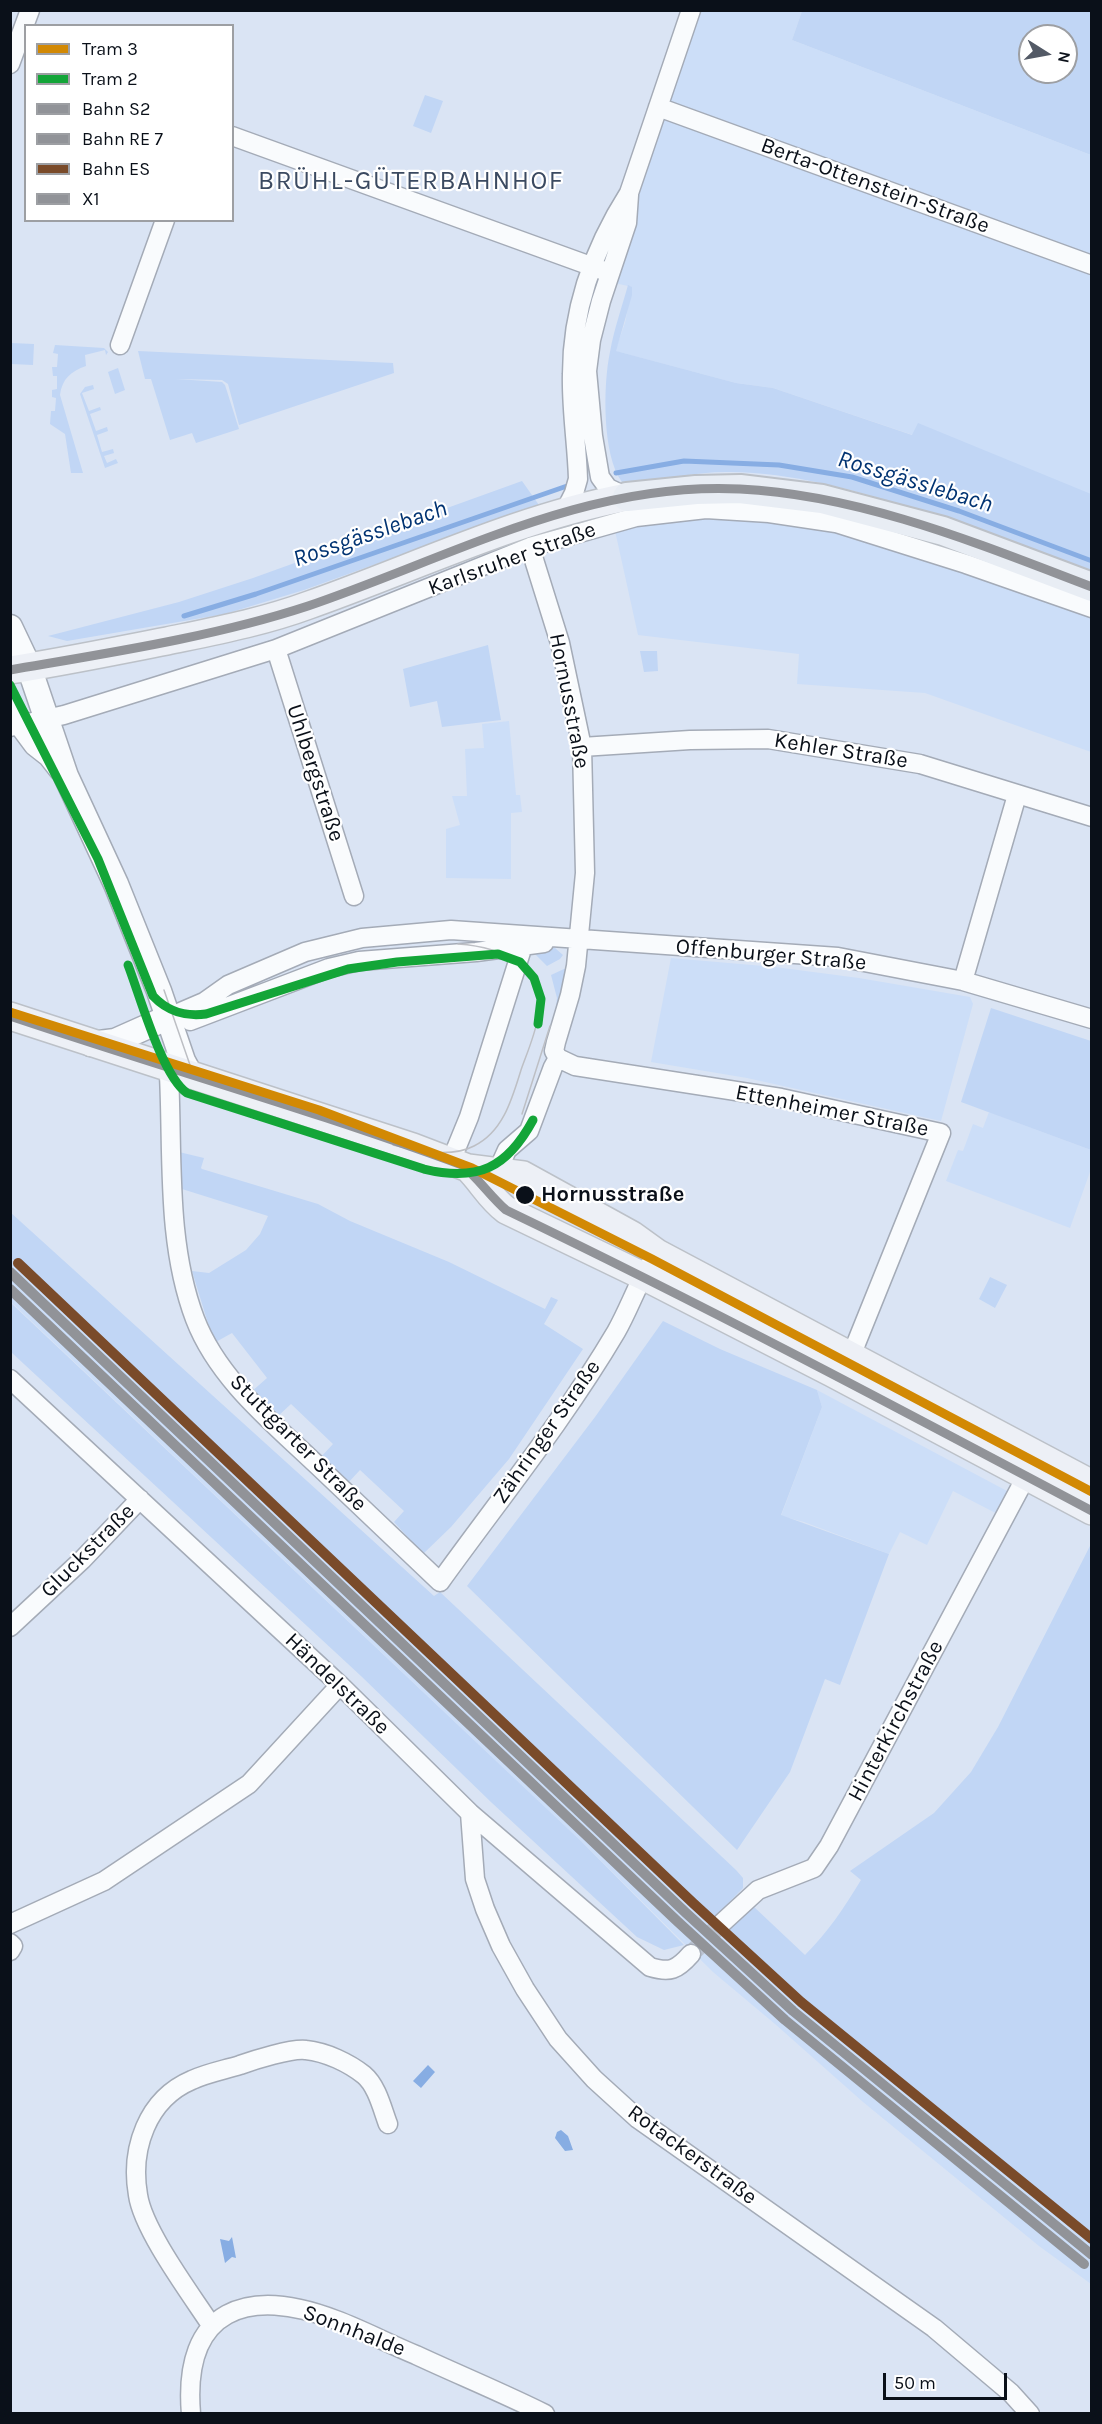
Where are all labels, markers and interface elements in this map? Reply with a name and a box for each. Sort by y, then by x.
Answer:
legend [24,24,234,222]
north arrow [1018,24,1078,84]
text: Tram 3 [82,38,138,60]
text: N [1054,50,1075,65]
text: Tram 2 [82,68,138,90]
text: Bahn S2 [82,98,150,120]
text: Bahn RE 7 [82,128,163,150]
street label: Berta-Ottenstein-Straße [757,132,993,240]
text: Bahn ES [82,158,150,180]
district label: BRÜHL-GÜTERBAHNHOF [258,166,564,198]
text: X1 [82,188,100,210]
water label: Rossgässlebach [834,445,996,519]
water label: Rossgässlebach [289,494,451,574]
street label: Karlsruher Straße [425,516,599,602]
street label: Hornusstraße [543,631,595,771]
street label: Uhlbergstraße [280,701,350,845]
street label: Kehler Straße [772,727,910,775]
street label: Offenburger Straße [675,934,867,976]
street label: Ettenheimer Straße [733,1079,931,1143]
place label: Hornusstraße [541,1182,684,1208]
marker: Hornusstraße [514,1184,536,1206]
street label: Zähringer Straße [488,1355,606,1509]
street label: Stuttgarter Straße [224,1369,372,1517]
street label: Gluckstraße [36,1499,140,1603]
street label: Händelstraße [279,1628,395,1740]
street label: Hinterkirchstraße [842,1636,950,1806]
street label: Rotackerstraße [622,2099,762,2211]
street label: Sonnhalde [299,2299,409,2363]
scale bar [886,2361,1010,2399]
text: 50 m [894,2372,936,2394]

